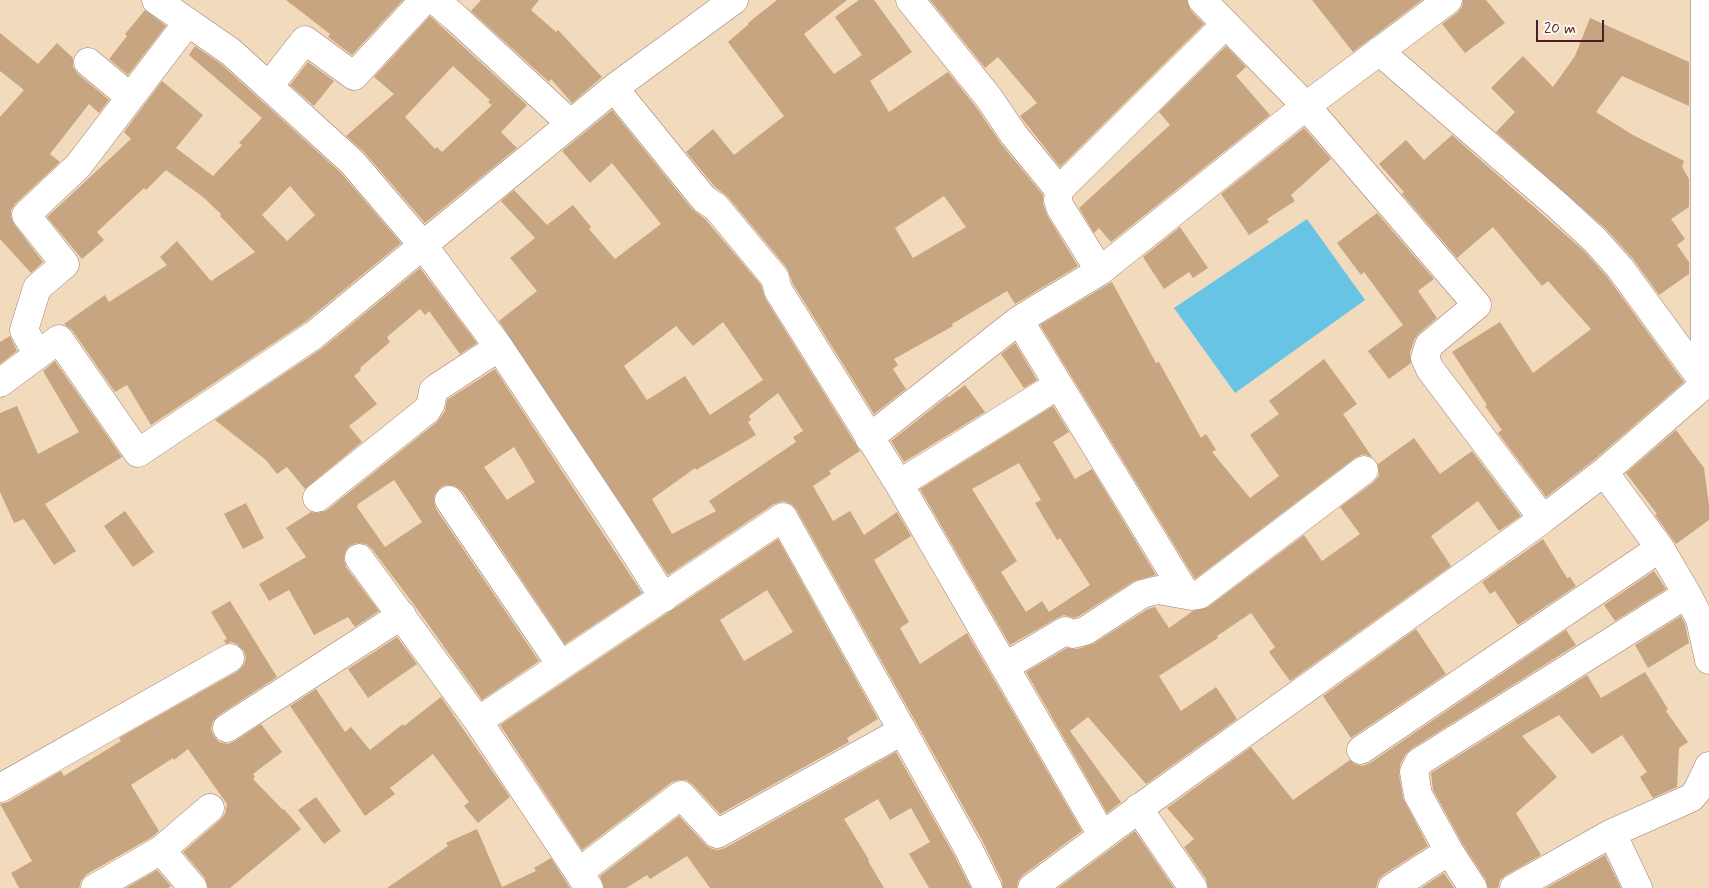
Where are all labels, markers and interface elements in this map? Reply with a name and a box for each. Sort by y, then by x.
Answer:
scale bar [1539,10,1606,42]
text: 20 m [1544,19,1576,39]

